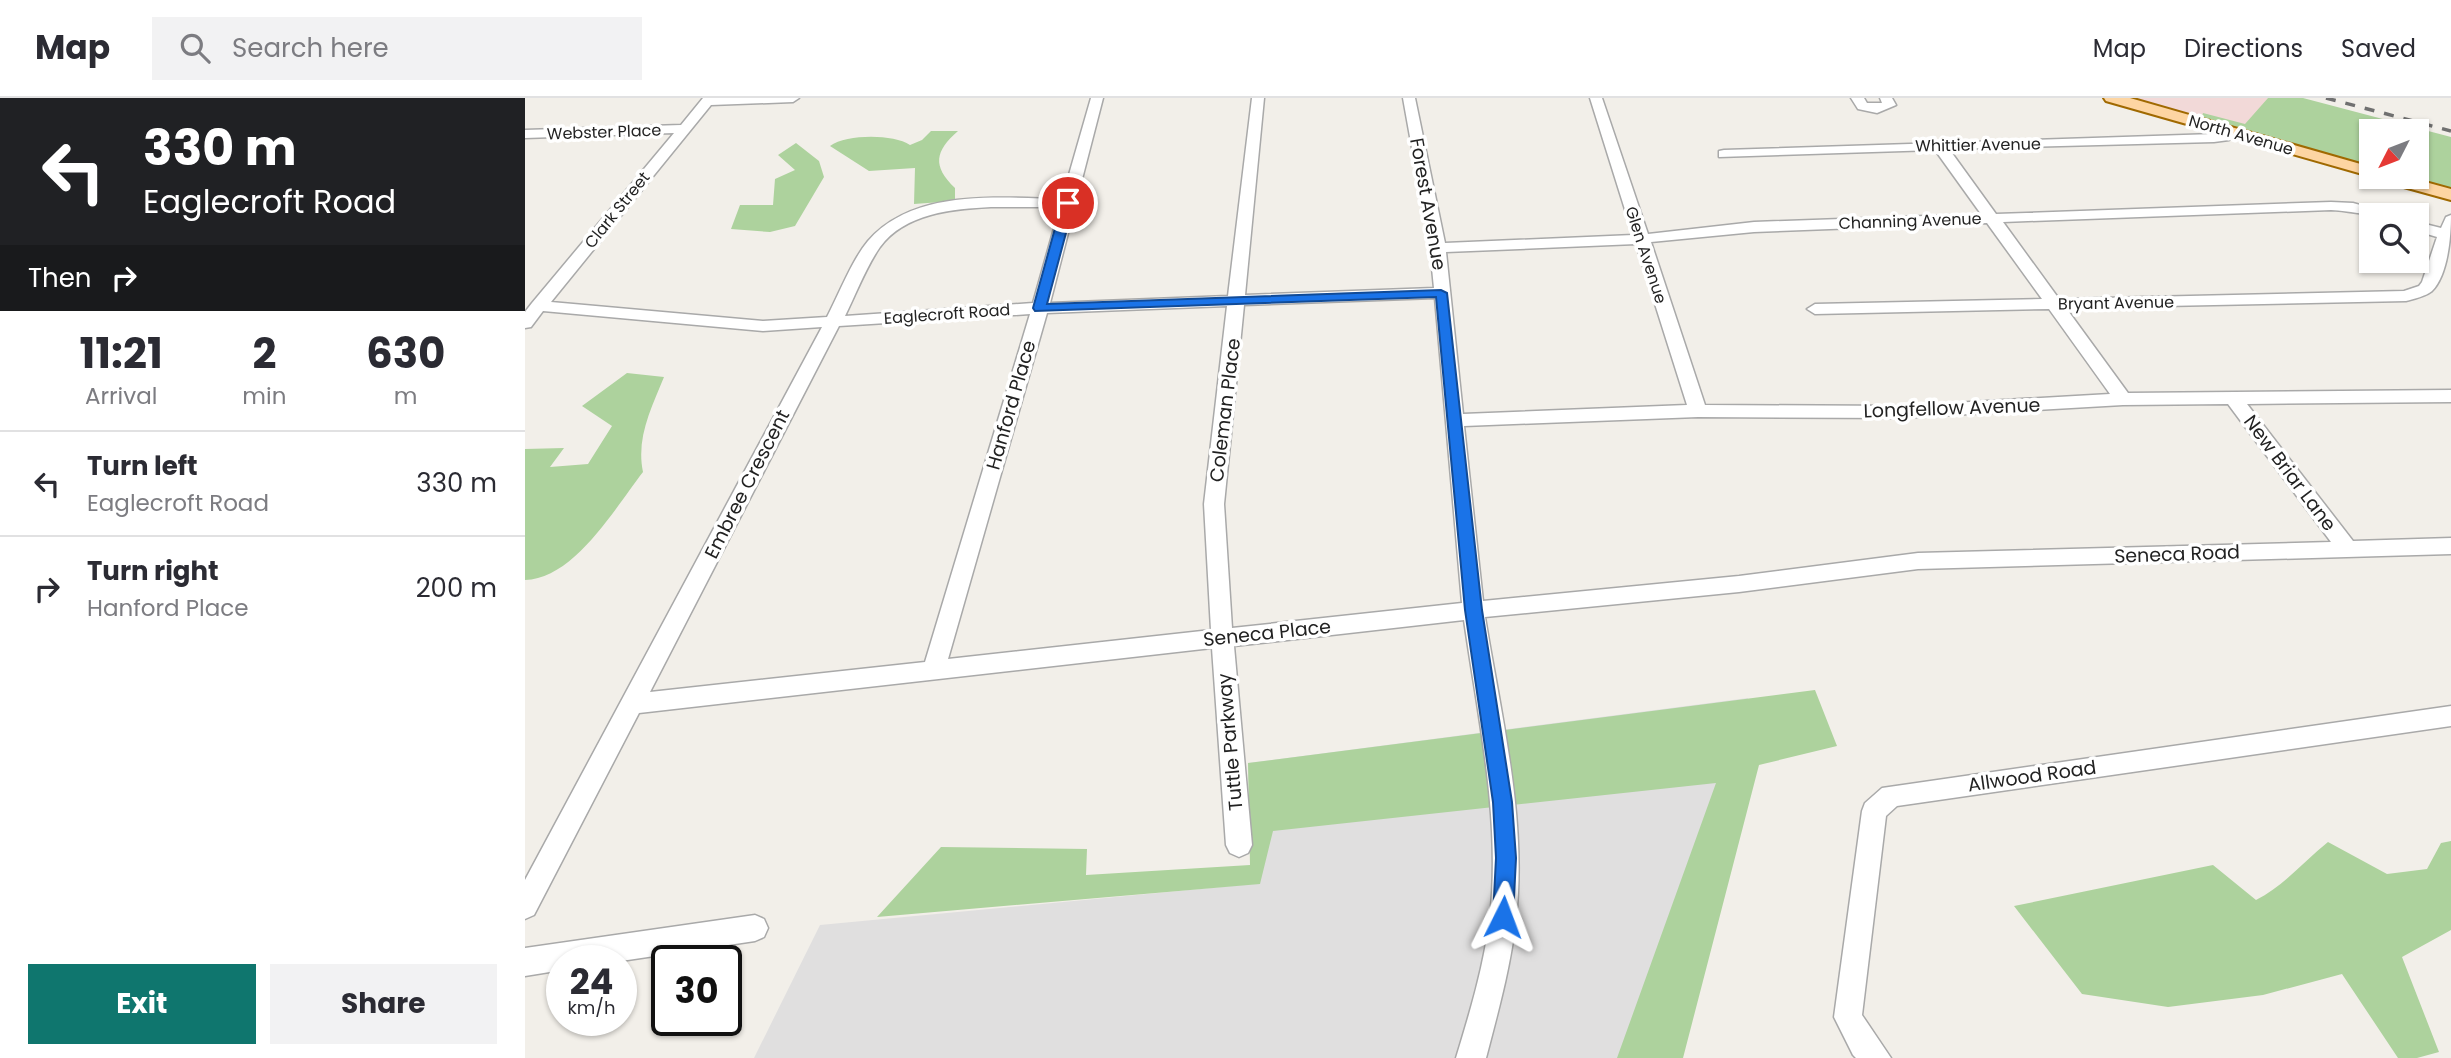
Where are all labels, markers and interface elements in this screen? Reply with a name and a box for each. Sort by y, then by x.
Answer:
search box [152,17,642,80]
text: Map [35,24,110,71]
icon: search [176,29,214,67]
text: Search here [232,30,389,66]
text: Map [2093,32,2146,65]
text: Directions [2184,32,2303,65]
text: Saved [2341,32,2416,65]
street label: North Avenue [2186,109,2296,161]
text: 330 m [143,114,297,182]
street label: Webster Place [546,119,662,145]
north arrow [2359,119,2429,189]
map controls [2359,119,2429,273]
icon: left [28,126,119,217]
street label: Whittier Avenue [1915,132,2041,158]
street label: Forest Avenue [1403,136,1453,272]
street label: Clark Street [579,167,655,253]
pin [1038,173,1098,233]
text: Eaglecroft Road [143,179,396,224]
icon: arrive [1049,184,1087,222]
street label: Glen Avenue [1619,203,1673,307]
button: search [2359,203,2429,273]
street label: Channing Avenue [1838,207,1982,235]
icon: right [105,259,143,297]
text: Then [28,260,91,296]
street label: Bryant Avenue [2058,290,2174,316]
street label: Eaglecroft Road [883,298,1011,330]
text: 11:21 [80,324,163,383]
text: 2 [252,324,276,383]
text: 630 [366,324,445,383]
street label: Hanford Place [980,337,1042,473]
street label: Coleman Place [1203,337,1247,483]
text: Arrival [85,380,157,412]
text: min [242,380,286,412]
text: m [394,380,418,412]
street label: Longfellow Avenue [1863,391,2041,425]
street label: Embree Crescent [698,405,796,563]
street label: New Briar Lane [2237,409,2343,537]
text: Turn left [87,448,198,484]
icon: left [28,465,66,503]
text: 330 m [416,465,497,501]
text: Eaglecroft Road [87,487,269,519]
street label: Seneca Road [2114,538,2240,570]
text: Turn right [87,553,219,589]
icon: right [28,570,66,608]
text: 200 m [416,570,497,606]
text: Hanford Place [87,592,248,624]
street label: Seneca Place [1202,613,1332,653]
street label: Tuttle Parkway [1211,672,1249,812]
street label: Allwood Road [1966,754,2098,798]
position arrow [1466,880,1540,954]
speed limit sign: 30 [651,945,742,1036]
text: 24 [570,957,613,1006]
button: Exit [28,964,256,1044]
button: Share [270,964,497,1044]
text: km/h [568,995,615,1020]

